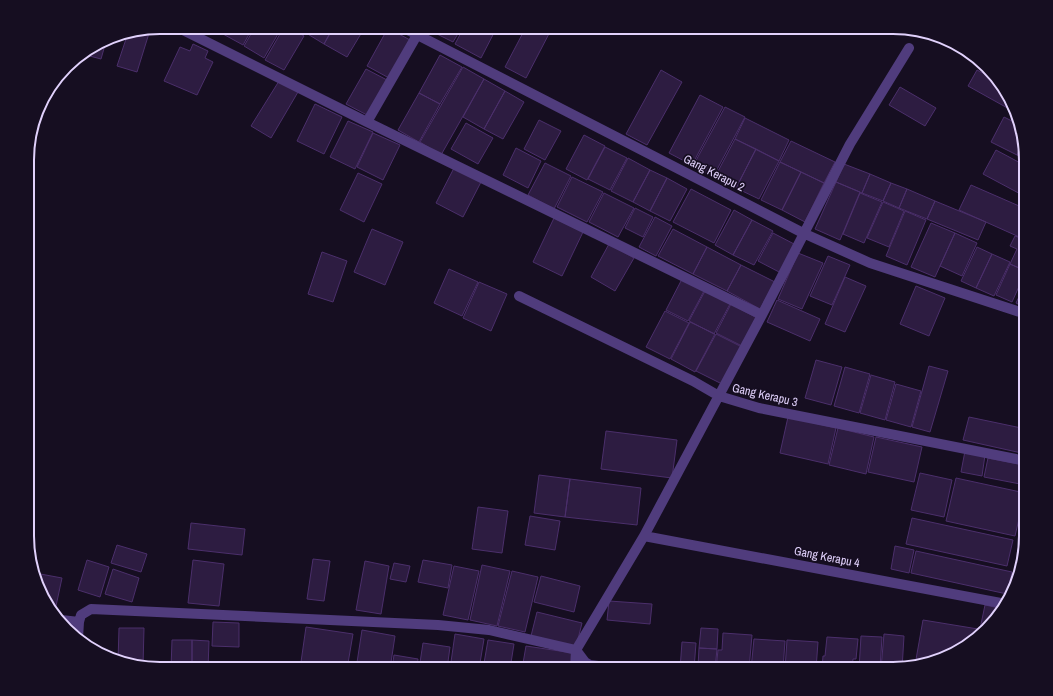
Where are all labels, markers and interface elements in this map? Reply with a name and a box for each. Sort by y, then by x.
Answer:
street label: Gang Kerapu 2 [681,151,747,195]
street label: Gang Kerapu 3 [731,380,799,410]
street label: Gang Kerapu 4 [793,543,862,571]

